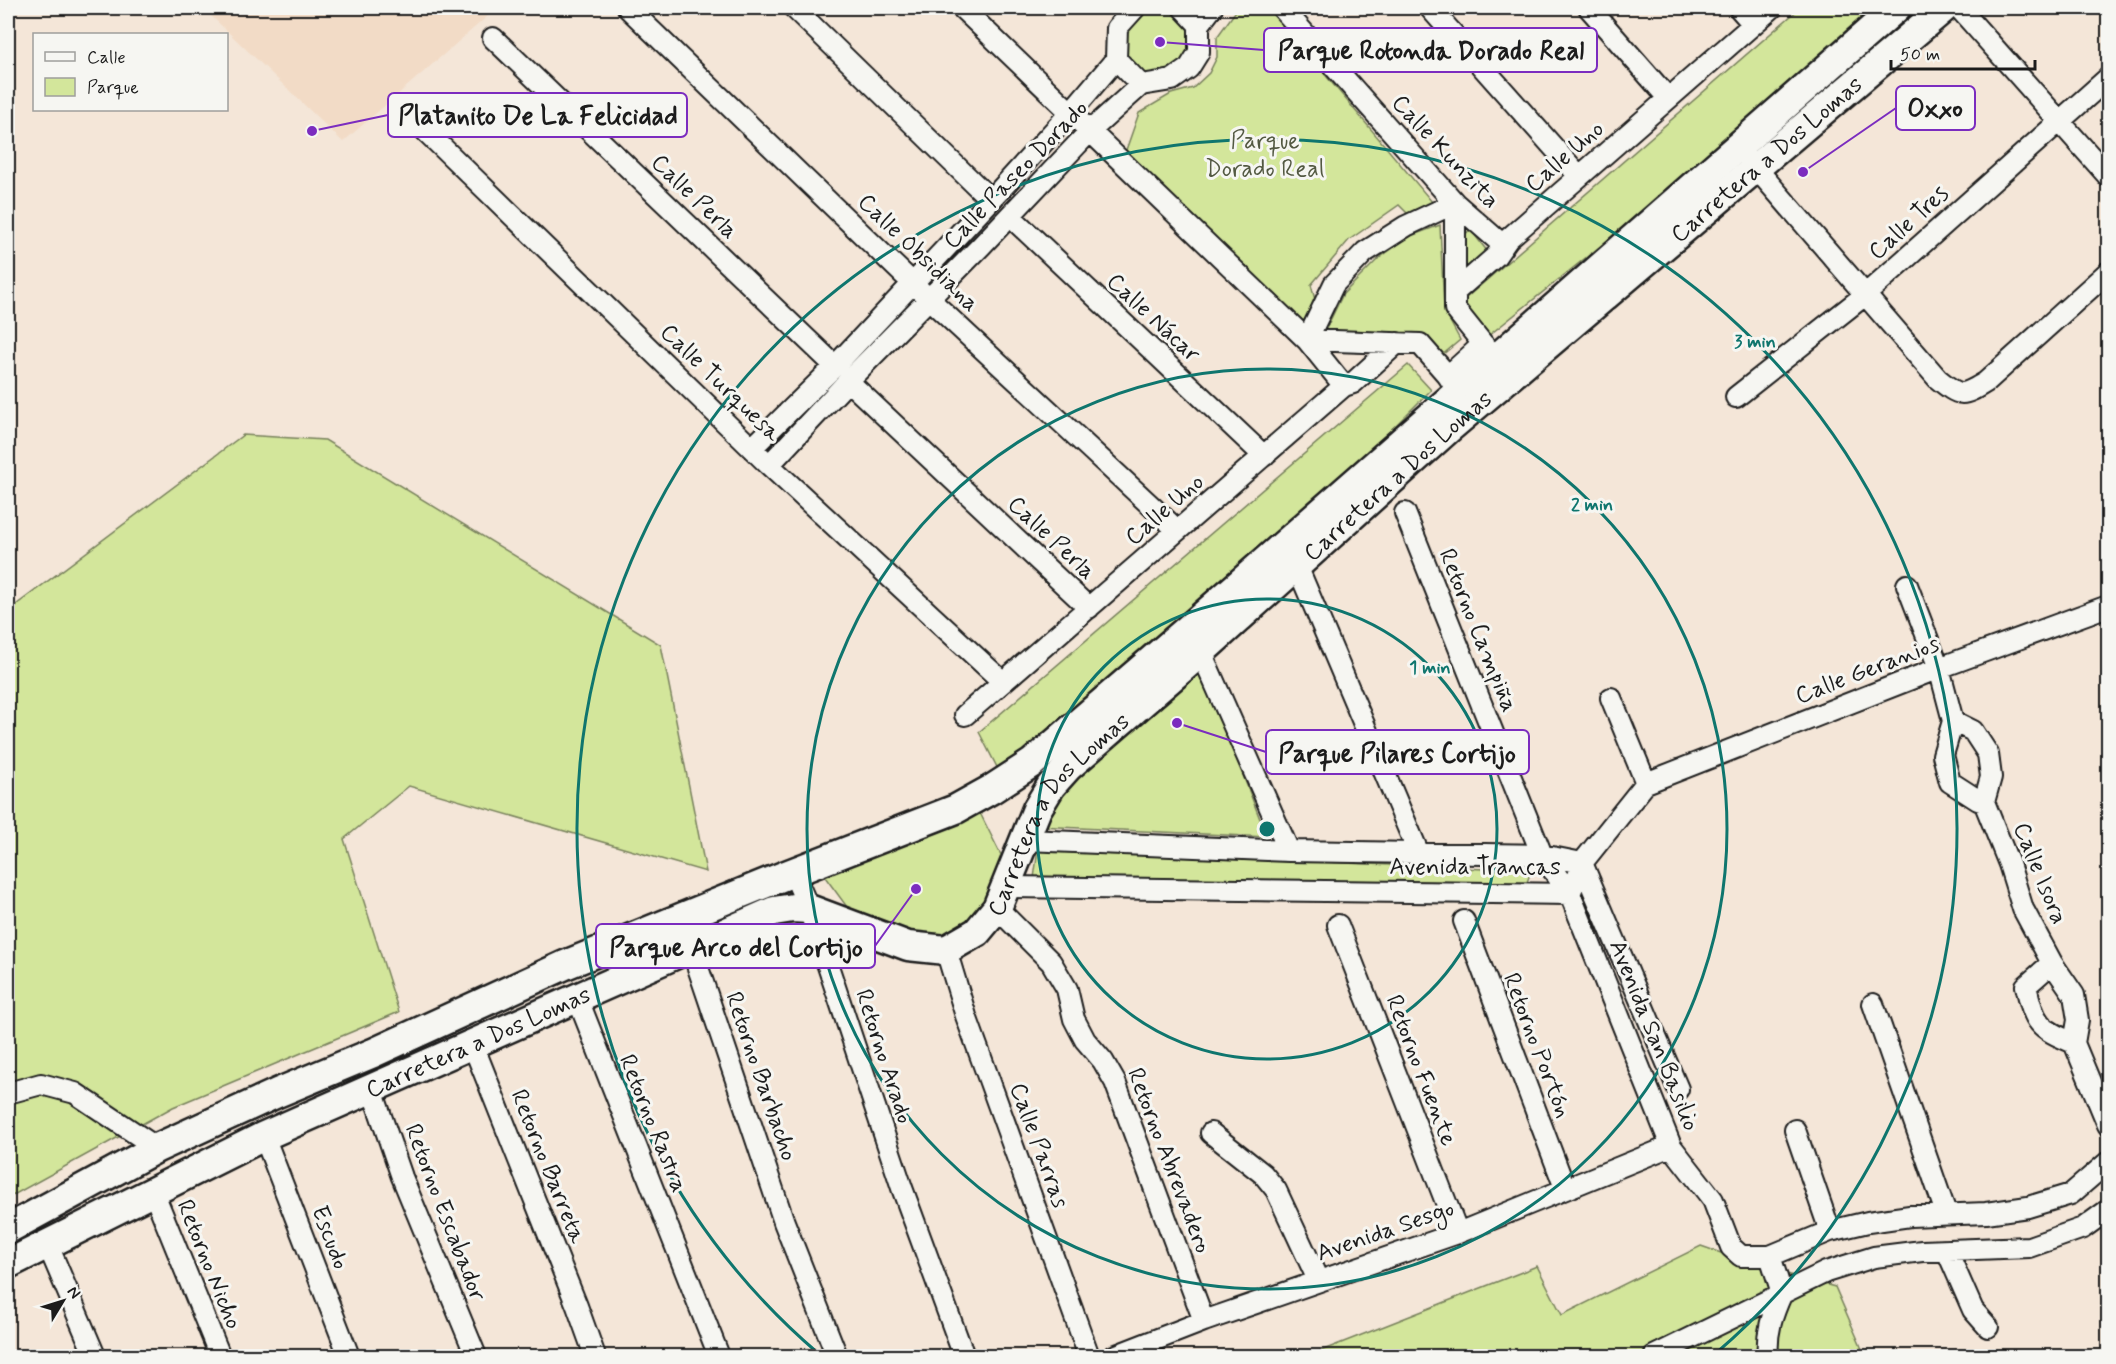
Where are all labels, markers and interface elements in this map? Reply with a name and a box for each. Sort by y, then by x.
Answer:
callout: Parque Rotonda Dorado Real [1264,28,1597,72]
legend [33,33,228,111]
scale bar [1891,33,2035,71]
text: Parque Rotonda Dorado Real [1278,35,1584,69]
text: 50 m [1900,43,1940,67]
text: Calle [87,46,126,70]
street label: Carretera a Dos Lomas [1665,70,1870,250]
text: Parque [87,76,139,100]
callout: Oxxo [1896,86,1975,130]
street label: Calle Kunzita [1384,88,1506,216]
callout: Platanito De La Felicidad [388,93,687,137]
text: Oxxo [1907,93,1963,127]
street label: Calle Paseo Dorado [937,94,1095,256]
text: Platanito De La Felicidad [398,100,678,134]
street label: Calle Uno [1519,114,1611,200]
park label: Parque Dorado Real [1205,126,1325,185]
street label: Calle Perla [644,148,744,246]
street label: Calle Tres [1862,179,1956,267]
street label: Calle Obsidiana [851,187,985,319]
street label: Calle Nácar [1099,267,1207,370]
street label: Calle Turquesa [653,317,788,449]
text: 3 min [1734,330,1776,354]
street label: Carretera a Dos Lomas [1298,384,1499,569]
street label: Calle Uno [1119,467,1211,553]
street label: Calle Perla [1000,489,1102,587]
text: 2 min [1571,493,1613,517]
street label: Retorno Campiña [1431,544,1525,717]
street label: Calle Geranios [1791,629,1944,712]
text: 1 min [1409,656,1451,680]
street label: Carretera a Dos Lomas [981,706,1137,921]
callout: Parque Pilares Cortijo [1266,730,1529,774]
text: Parque Pilares Cortijo [1278,738,1516,772]
street label: Calle Isora [2005,818,2074,929]
centre of rings [1257,819,1277,839]
street label: Avenida Trancas [1389,852,1561,883]
callout: Parque Arco del Cortijo [596,924,875,968]
text: Parque Arco del Cortijo [609,932,863,966]
street label: Avenida San Basilio [1601,936,1706,1136]
street label: Retorno Portón [1495,969,1578,1122]
street label: Carretera a Dos Lomas [361,980,596,1106]
street label: Retorno Arado [847,985,920,1128]
street label: Retorno Barbacho [717,988,804,1165]
street label: Retorno Fuente [1378,991,1464,1151]
street label: Retorno Rastra [611,1050,694,1197]
street label: Retorno Abrevadero [1119,1064,1218,1258]
street label: Calle Parras [1002,1079,1076,1213]
street label: Retorno Barreta [503,1085,593,1249]
street label: Retorno Escabador [397,1120,493,1305]
street label: Avenida Sesgo [1313,1193,1459,1271]
street label: Retorno Nicho [169,1195,249,1334]
street label: Escudo [303,1201,356,1274]
north arrow [33,1271,93,1331]
text: N [62,1282,85,1303]

